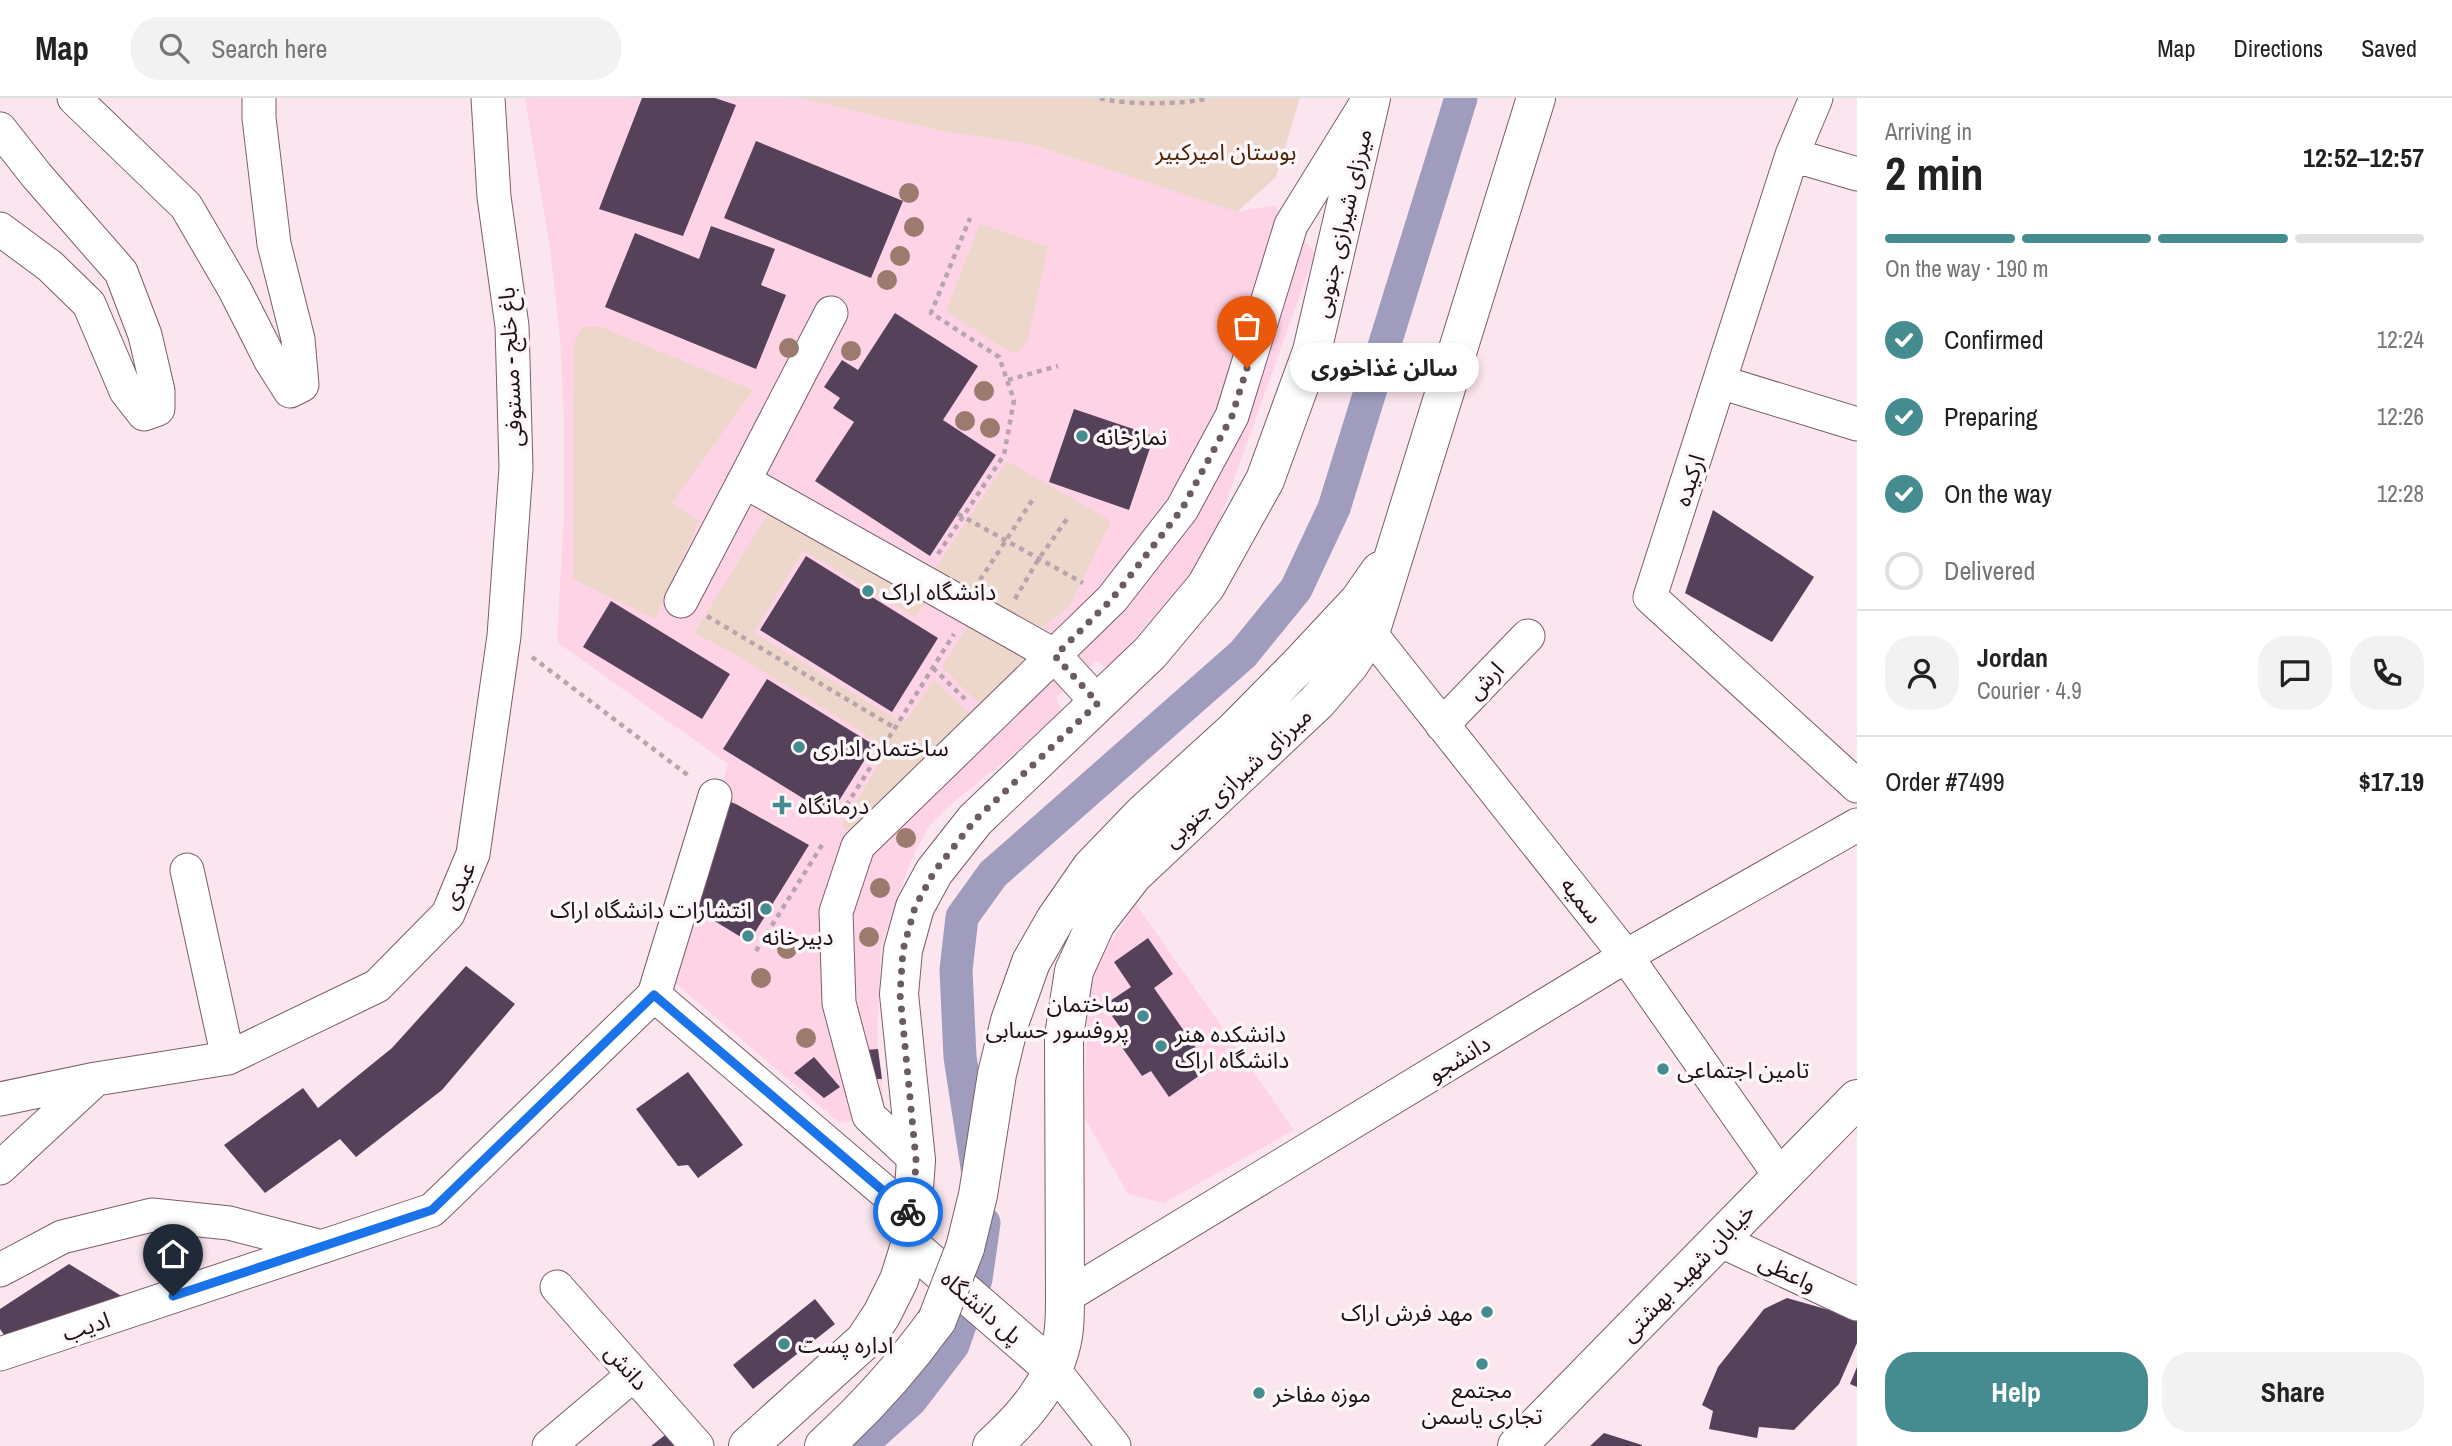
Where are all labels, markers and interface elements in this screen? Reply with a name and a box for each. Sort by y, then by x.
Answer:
search box [131,17,621,80]
text: Map [35,26,89,70]
icon: search [155,29,193,67]
text: Search here [211,31,327,66]
text: Map [2157,32,2195,64]
text: Directions [2233,32,2323,64]
text: Saved [2361,32,2417,64]
text: Arriving in [1885,116,1972,147]
street label: میرزای شیرازی جنوبی [1305,125,1379,321]
park label: بوستان امیرکبیر [1155,136,1296,167]
text: 12:52–12:57 [2303,140,2424,175]
text: 2 min [1885,142,1984,204]
text: On the way · 190 m [1885,253,2049,284]
street label: باغ خلج - مستوفی [490,286,532,448]
pin [1217,296,1277,368]
icon: bag [1228,307,1266,345]
icon: check [1885,321,1923,359]
text: Confirmed [1944,322,2044,357]
text: 12:24 [2377,324,2424,355]
callout: سالن غذاخوری [1289,344,1478,392]
text: سالن غذاخوری [1311,352,1458,383]
icon: check [1885,398,1923,436]
text: Preparing [1944,399,2038,434]
text: 12:26 [2377,401,2424,432]
place label: نمازخانه [1096,421,1167,452]
marker: نمازخانه [1074,428,1090,444]
street label: ارکیده [1666,450,1712,510]
icon: check [1885,475,1923,513]
text: On the way [1944,476,2052,511]
text: 12:28 [2377,478,2424,509]
text: Delivered [1944,553,2035,588]
place label: دانشگاه اراک [882,576,996,607]
marker: دانشگاه اراک [860,583,876,599]
button: person [1885,636,1959,710]
button: chat [2258,636,2332,710]
button: phone [2350,636,2424,710]
text: Jordan [1977,640,2048,675]
street label: ارش [1460,654,1510,706]
text: Courier · 4.9 [1977,675,2082,706]
street label: میرزای شیرازی جنوبی [1156,700,1318,854]
place label: ساختمان اداری [813,732,949,763]
marker: ساختمان اداری [791,739,807,755]
text: Order #7499 [1885,764,2005,799]
text: $17.19 [2359,764,2424,799]
place label: درمانگاه [798,790,869,821]
marker: درمانگاه [772,795,792,815]
street label: عبدی [434,856,482,914]
street label: سمیه [1554,870,1610,930]
place label: انتشارات دانشگاه اراک [550,894,752,925]
marker: انتشارات دانشگاه اراک [758,901,774,917]
place label: دبیرخانه [762,921,834,952]
marker: دبیرخانه [740,928,756,944]
place label: ساختمان پروفسور حسابی [985,988,1129,1045]
marker: ساختمان پروفسور حسابی [1135,1008,1151,1024]
place label: دانشکده هنر دانشگاه اراک [1174,1018,1289,1075]
street label: دانشجو [1422,1027,1496,1089]
marker: دانشکده هنر دانشگاه اراک [1153,1038,1169,1054]
place label: تامین اجتماعی [1677,1054,1810,1085]
marker: تامین اجتماعی [1655,1061,1671,1077]
courier [873,1177,943,1247]
icon: bike [889,1193,927,1231]
street label: خیابان شهید بهشتی [1613,1196,1761,1348]
pin [143,1224,203,1296]
icon: home [154,1235,192,1273]
street label: واعظی [1754,1245,1822,1299]
street label: پل دانشگاه [934,1263,1029,1351]
place label: مهد فرش اراک [1341,1297,1473,1328]
street label: ادیب [58,1304,114,1348]
marker: مهد فرش اراک [1479,1304,1495,1320]
place label: اداره پست [798,1329,894,1360]
marker: اداره پست [776,1336,792,1352]
street label: دانش [598,1337,656,1397]
button: Help [1885,1352,2148,1432]
button: Share [2162,1352,2424,1432]
marker: مجتمع تجاری یاسمن [1474,1356,1490,1372]
place label: مجتمع تجاری یاسمن [1421,1374,1543,1431]
place label: موزه مفاخر [1272,1378,1371,1409]
marker: موزه مفاخر [1251,1385,1267,1401]

